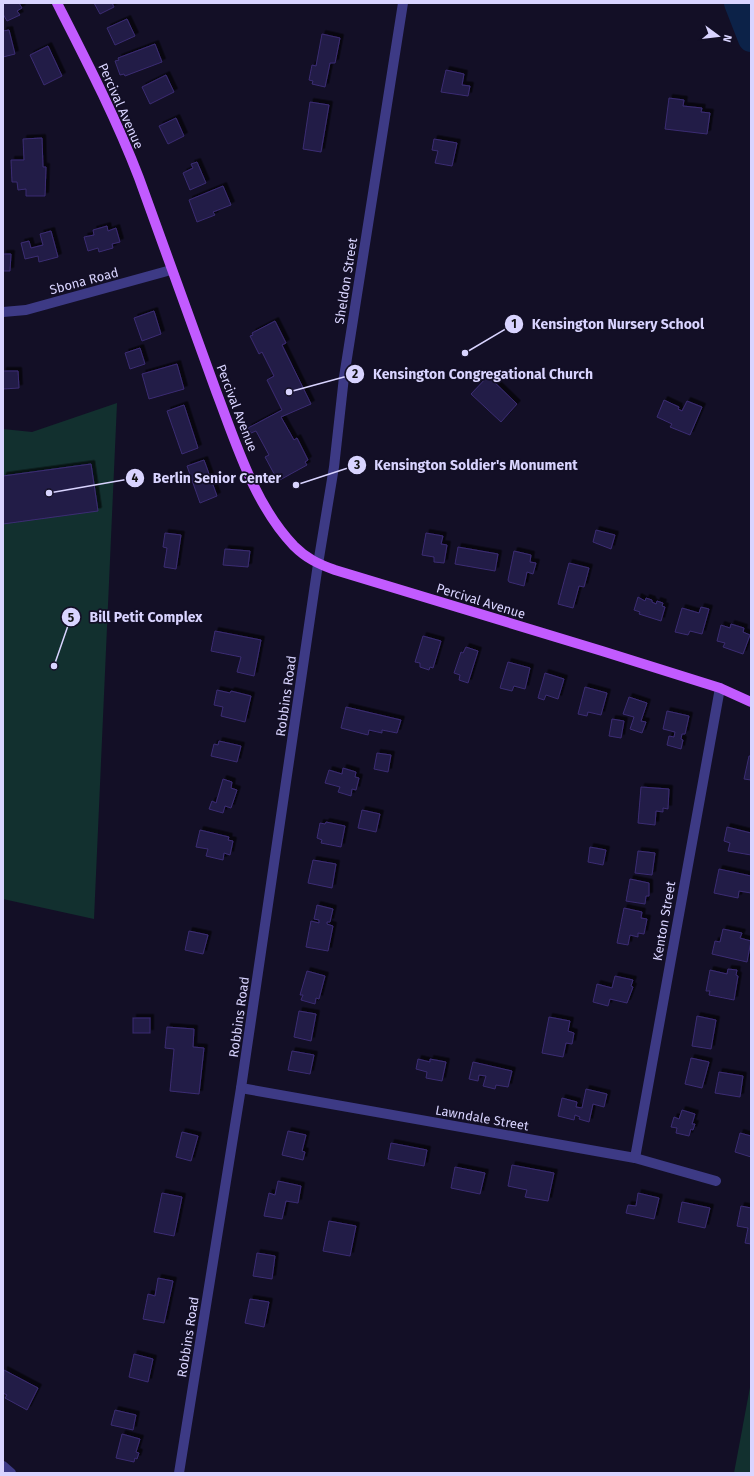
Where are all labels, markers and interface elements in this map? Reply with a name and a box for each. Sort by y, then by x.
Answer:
north arrow [698,16,738,56]
text: N [720,33,734,44]
street label: Percival Avenue [95,61,147,151]
street label: Sheldon Street [332,236,360,325]
street label: Sbona Road [48,265,120,297]
callout: Kensington Nursery School [504,311,712,337]
text: Kensington Nursery School [532,316,705,333]
text: 1 [511,317,517,331]
callout: Kensington Congregational Church [345,361,600,387]
street label: Percival Avenue [213,362,261,454]
text: Kensington Congregational Church [373,366,593,383]
text: 2 [352,367,358,381]
callout: Kensington Soldier's Monument [347,452,586,478]
text: Kensington Soldier's Monument [374,457,578,474]
text: 3 [353,458,360,472]
callout: Berlin Senior Center [125,465,289,491]
text: Berlin Senior Center [153,470,282,487]
text: 4 [132,471,139,485]
street label: Percival Avenue [435,580,527,622]
callout: Bill Petit Complex [61,604,210,630]
text: Bill Petit Complex [90,609,203,626]
text: 5 [68,611,75,625]
street label: Robbins Road [273,655,299,737]
street label: Kenton Street [650,880,678,962]
street label: Robbins Road [226,976,252,1058]
street label: Lawndale Street [434,1102,530,1134]
street label: Robbins Road [174,1296,202,1378]

